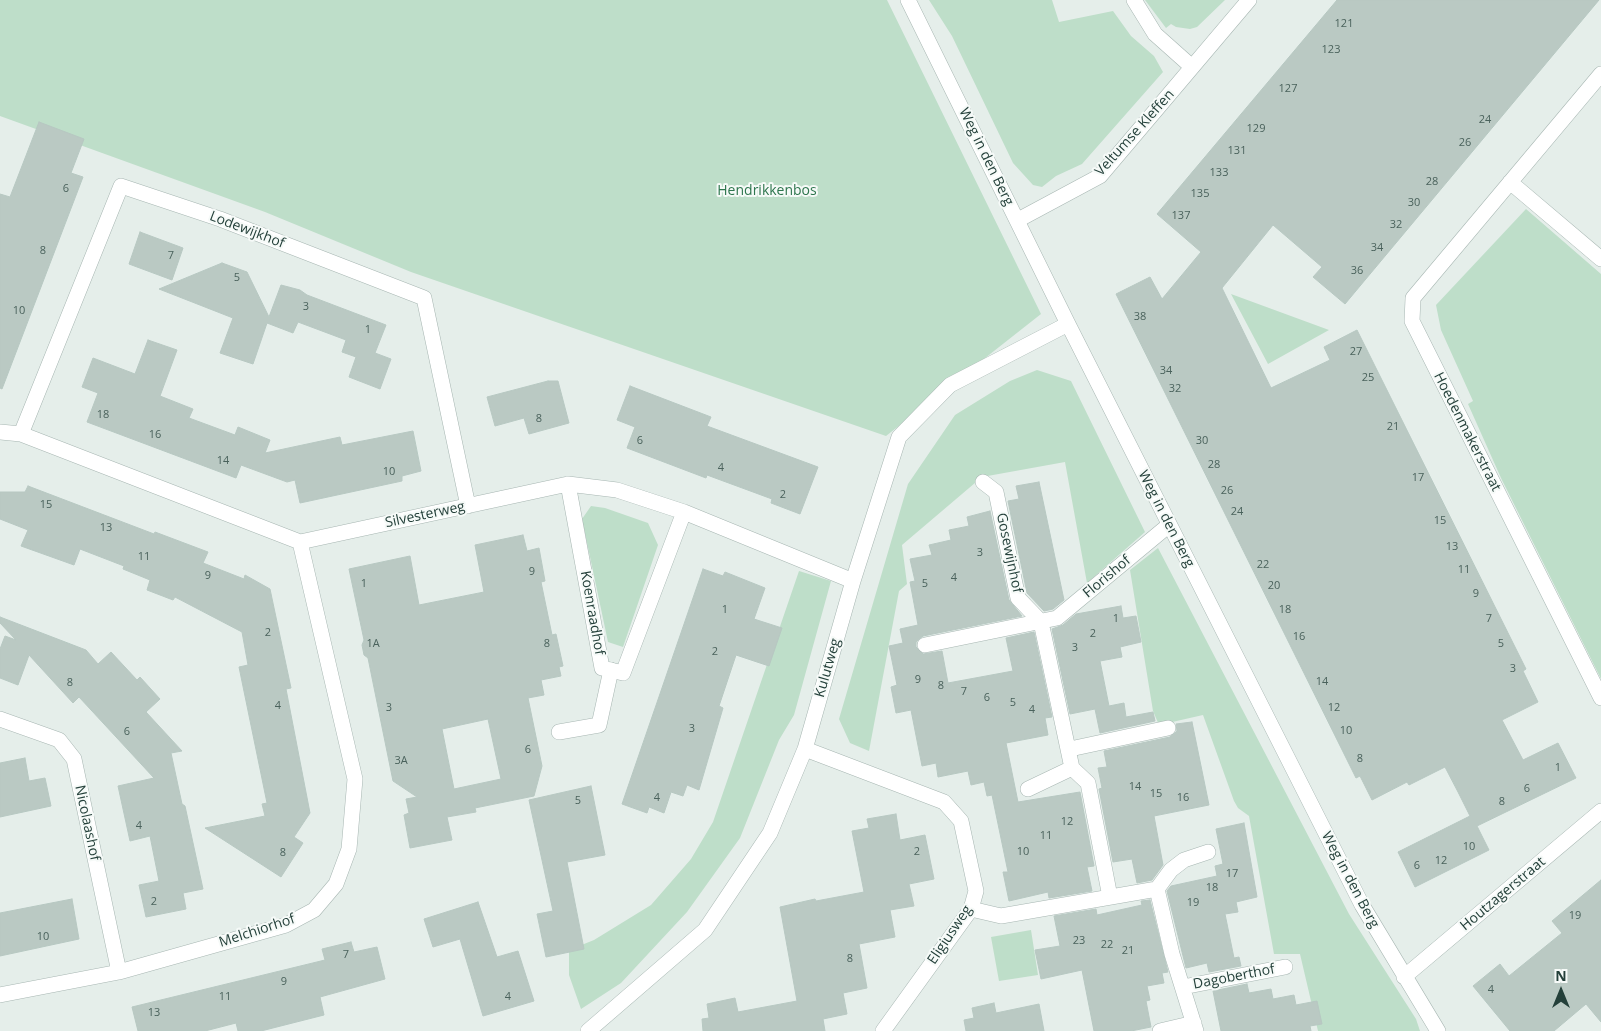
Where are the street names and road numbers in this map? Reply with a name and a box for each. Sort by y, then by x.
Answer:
street label: Veltumse Kleffen [1092,86,1178,180]
street label: Weg in den Berg [955,105,1017,209]
street label: Lodewijkhof [207,208,287,252]
street label: Hoedenmakerstraat [1430,370,1504,494]
street label: Weg in den Berg [1134,468,1198,570]
street label: Silvesterweg [384,498,466,532]
street label: Gosewijnhof [992,511,1026,595]
street label: Florishof [1080,552,1134,602]
street label: Koenraadhof [576,570,608,656]
street label: Kulutweg [812,637,844,699]
street label: Nicolaashof [71,784,103,862]
street label: Weg in den Berg [1318,829,1382,931]
street label: Houtzagerstraat [1457,854,1549,934]
street label: Eligiusweg [924,902,976,968]
street label: Melchiorhof [217,911,297,951]
street label: Dagoberthof [1192,961,1276,993]

